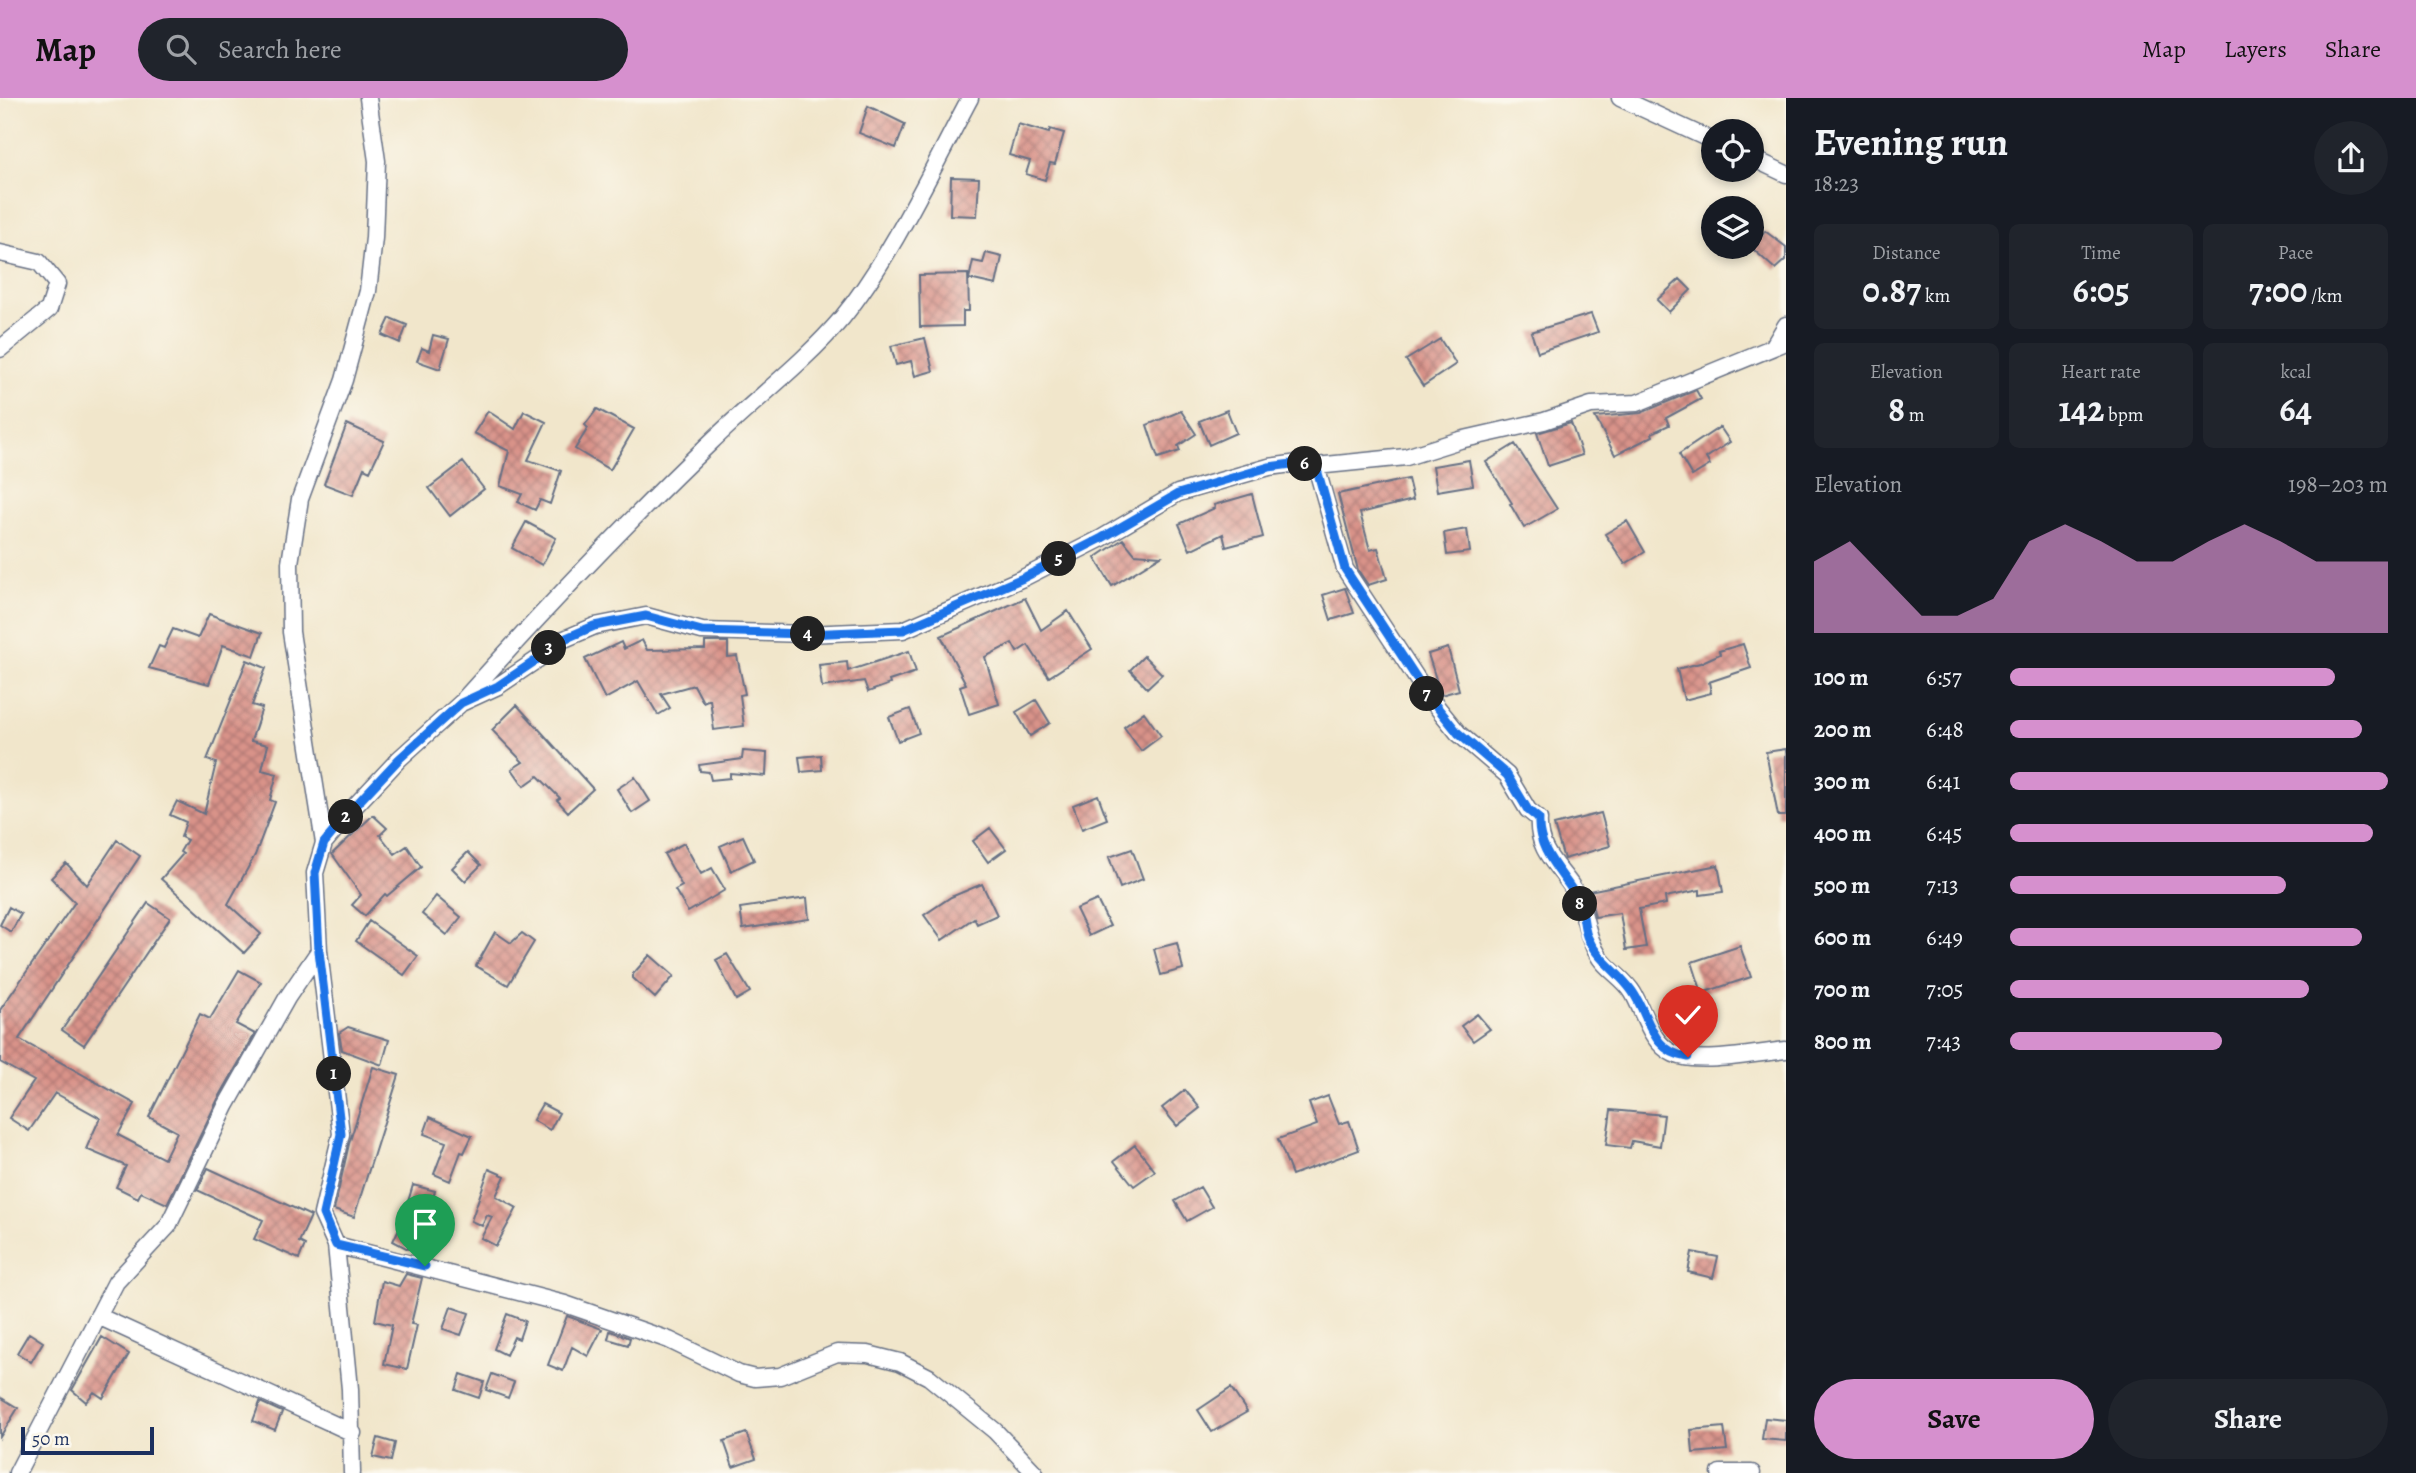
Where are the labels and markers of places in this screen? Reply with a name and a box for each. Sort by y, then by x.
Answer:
pin: 6 [1288,446,1322,482]
pin: 5 [1042,542,1076,576]
pin: 4 [790,616,826,652]
pin: 3 [532,630,566,666]
pin: 7 [1410,676,1444,712]
pin: 2 [328,800,364,834]
pin: 8 [1562,886,1598,922]
pin [1658,985,1718,1057]
pin: 1 [316,1056,352,1091]
pin [395,1194,455,1266]

